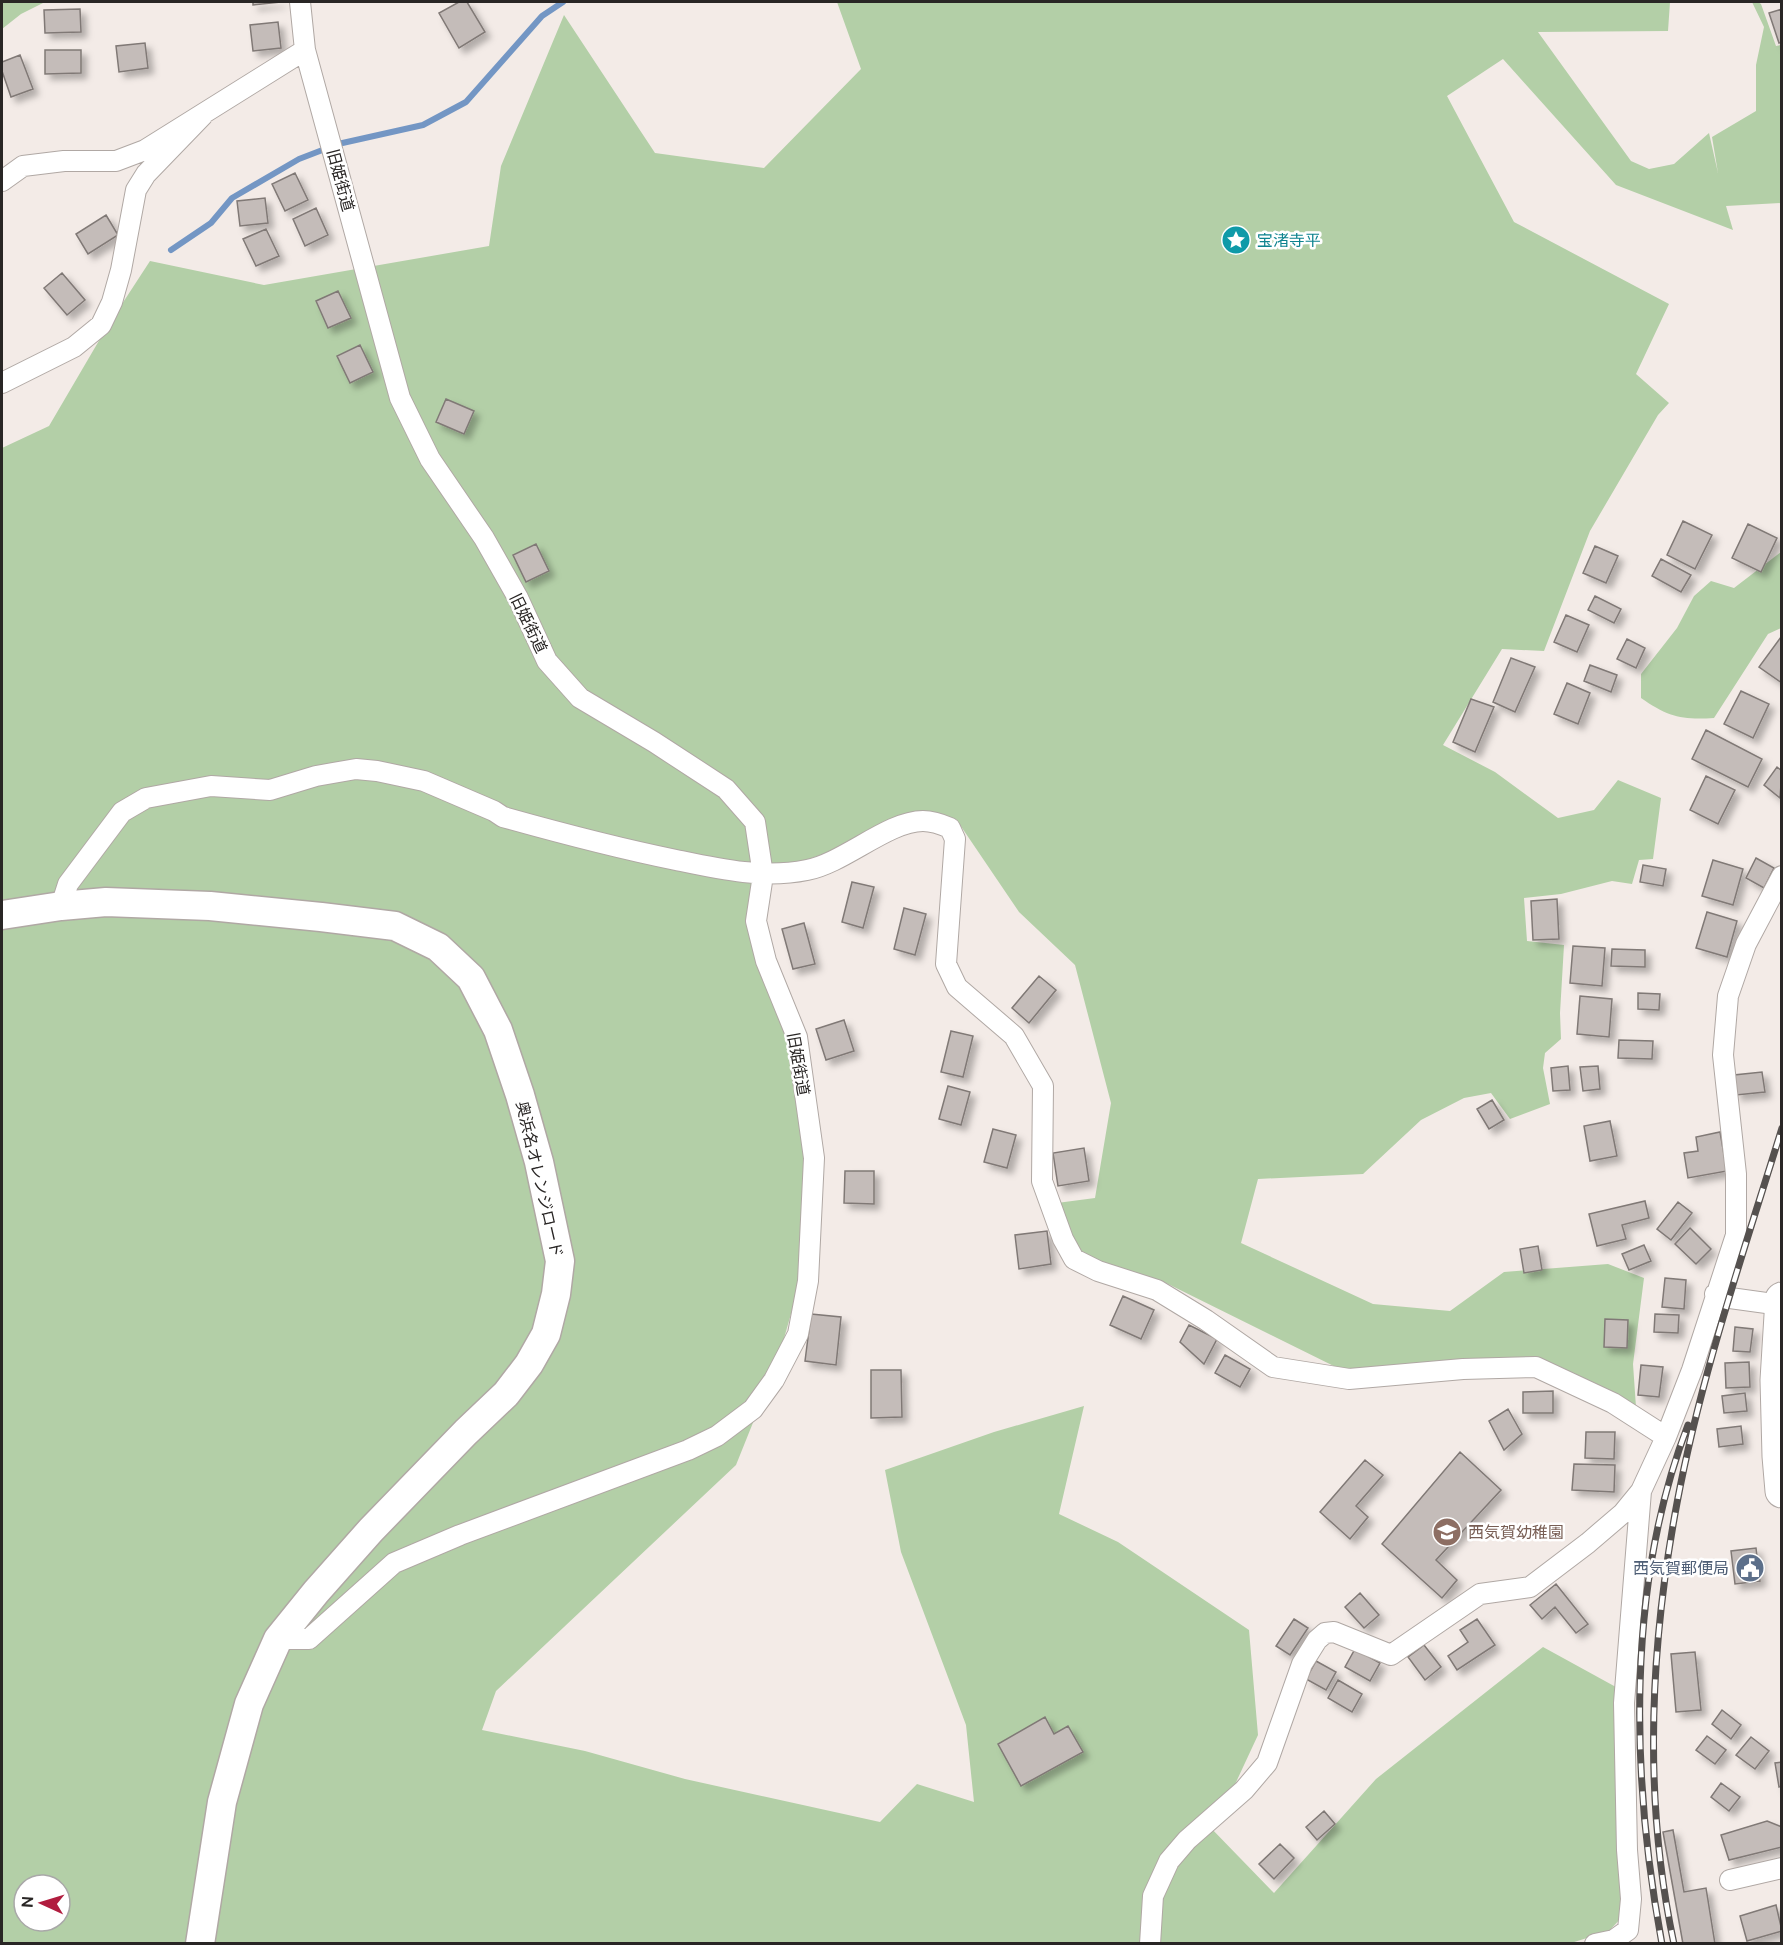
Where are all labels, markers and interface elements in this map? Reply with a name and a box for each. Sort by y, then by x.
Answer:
street label: 旧姫街道 [324,147,358,213]
place icon: 宝渚寺平 [1220,224,1252,256]
place label: 宝渚寺平 [1257,231,1321,249]
street label: 旧姫街道 [507,590,551,656]
street label: 旧姫街道 [785,1031,813,1097]
street label: 奥浜名オレンジロード [513,1099,567,1259]
school or university icon: 西気賀幼稚園 [1431,1516,1463,1548]
place label: 西気賀幼稚園 [1468,1523,1564,1541]
public building icon: 西気賀郵便局 [1734,1552,1766,1584]
place label: 西気賀郵便局 [1633,1559,1729,1577]
north arrow [12,1873,72,1933]
text: N [18,1895,36,1909]

